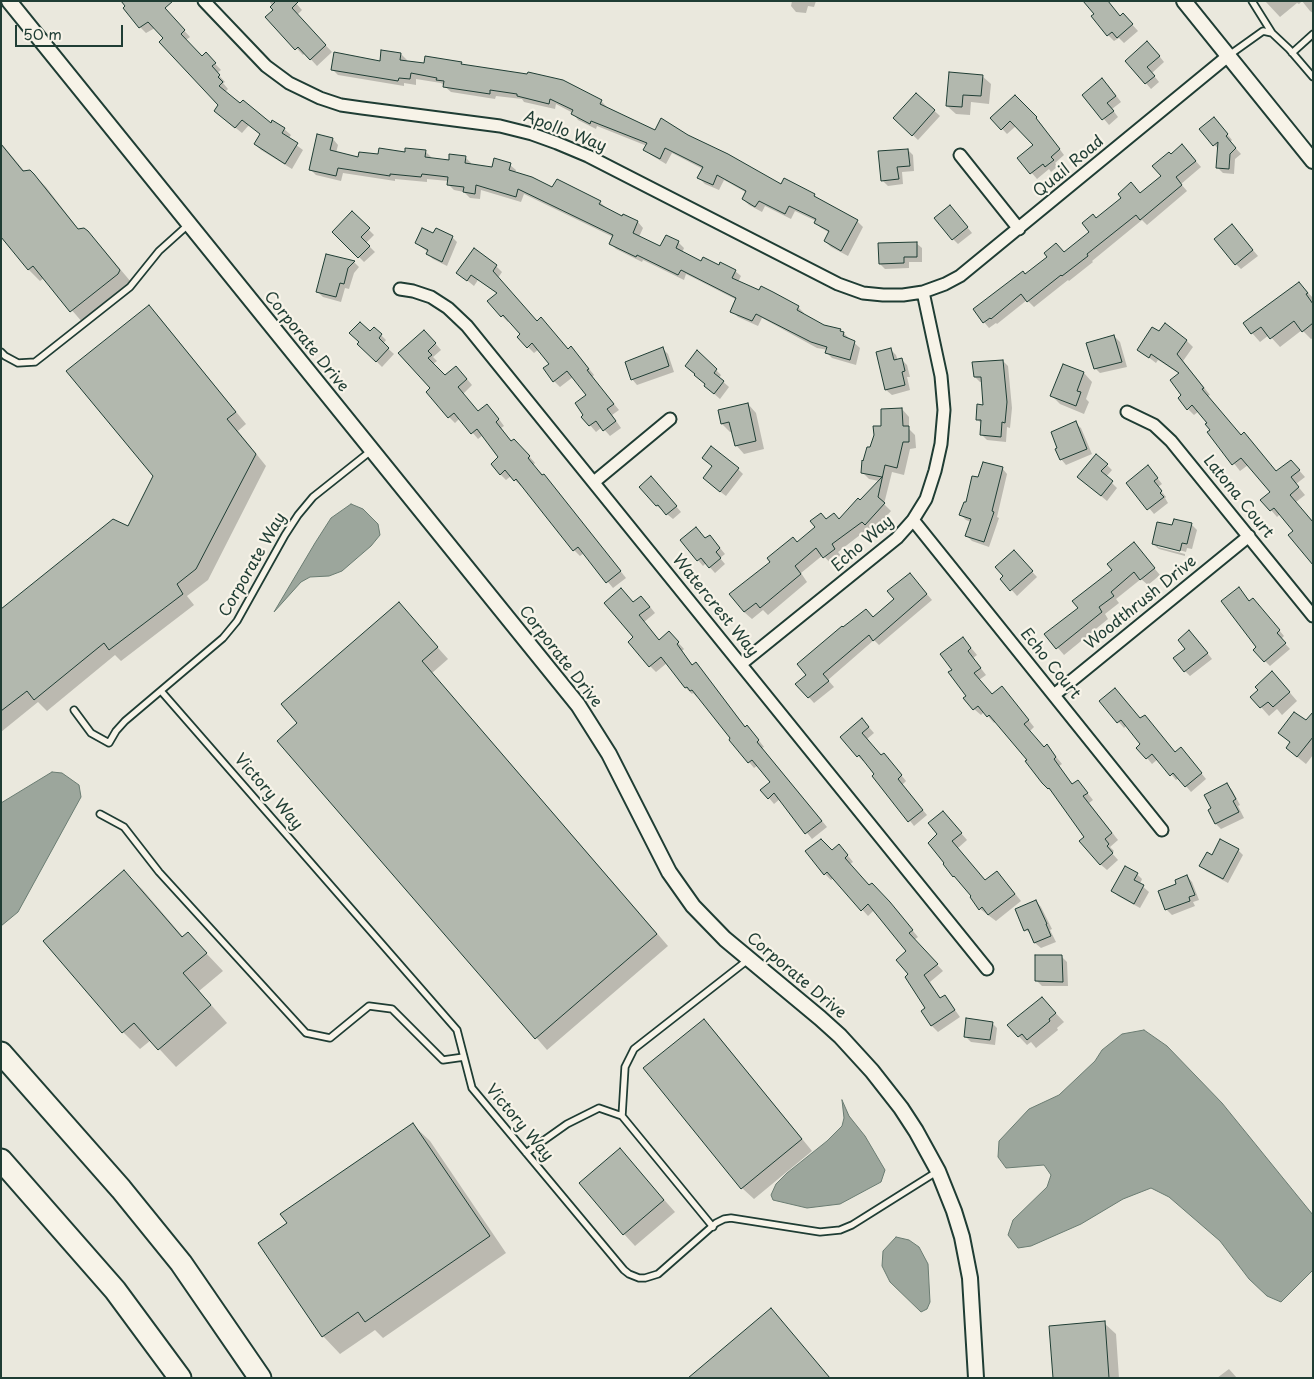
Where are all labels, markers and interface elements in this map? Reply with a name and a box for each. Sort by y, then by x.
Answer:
scale bar [18,15,125,47]
text: 50 m [23,22,62,45]
street label: Apollo Way [521,107,609,157]
street label: Quail Road [1030,132,1108,202]
street label: Corporate Drive [260,288,352,396]
street label: Latona Court [1199,452,1277,542]
street label: Corporate Way [215,509,291,621]
street label: Echo Way [828,512,898,576]
street label: Watercrest Way [668,551,762,661]
street label: Woodthrush Drive [1081,552,1201,654]
street label: Corporate Drive [514,602,606,712]
street label: Echo Court [1016,625,1084,703]
street label: Victory Way [230,750,306,834]
street label: Corporate Drive [742,929,850,1023]
street label: Victory Way [481,1081,557,1165]

